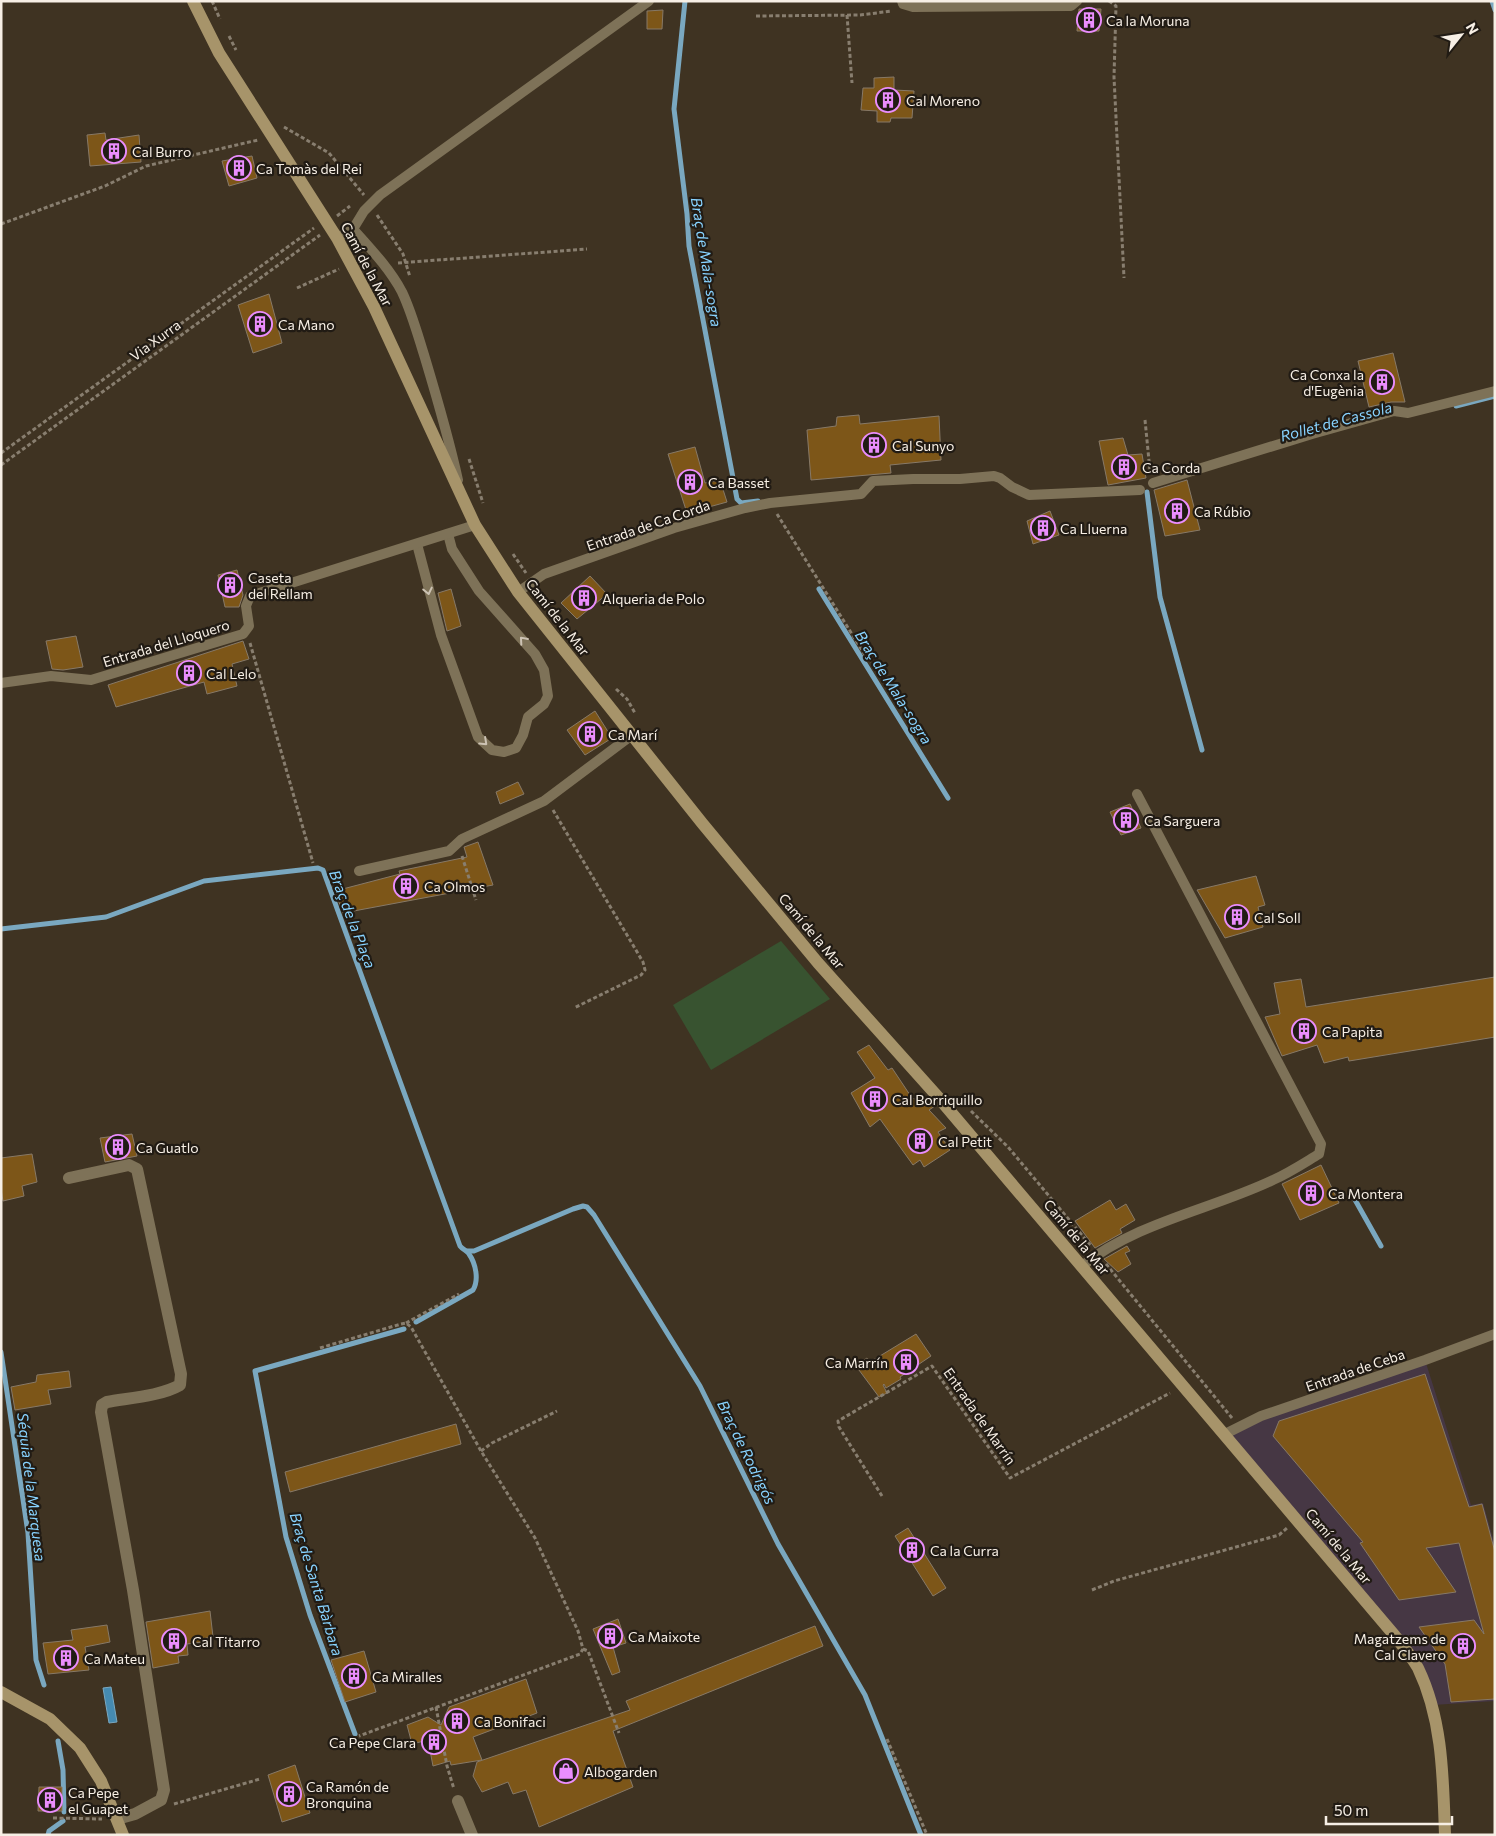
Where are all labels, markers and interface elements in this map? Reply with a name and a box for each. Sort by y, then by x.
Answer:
building icon: Ca la Moruna [1076,7,1102,33]
north arrow [1436,10,1486,60]
place label: Ca la Moruna [1106,12,1190,29]
text: N [1463,19,1483,37]
building icon: Cal Moreno [875,87,901,113]
place label: Cal Moreno [906,92,980,109]
building icon: Cal Burro [101,138,127,164]
place label: Cal Burro [132,143,191,160]
building icon: Ca Tomàs del Rei [226,155,252,181]
place label: Ca Tomàs del Rei [256,160,362,177]
water label: Braç de Mala-sogra [688,196,726,328]
street label: Camí de la Mar [338,219,397,310]
building icon: Ca Mano [247,311,273,337]
street label: Via Xurra [126,316,184,364]
place label: Ca Mano [278,316,335,333]
place label: Ca Conxa la d'Eugènia [1290,366,1364,399]
building icon: Ca Conxa la d'Eugènia [1369,369,1395,395]
water label: Rollet de Cassola [1278,397,1394,445]
building icon: Cal Sunyo [861,432,887,458]
place label: Cal Sunyo [892,437,954,454]
building icon: Ca Corda [1111,454,1137,480]
place label: Ca Corda [1142,459,1200,476]
building icon: Ca Basset [677,469,703,495]
place label: Ca Basset [708,474,770,491]
street label: Entrada de Ca Corda [584,496,712,554]
building icon: Ca Rúbio [1164,498,1190,524]
place label: Ca Rúbio [1194,503,1251,520]
building icon: Ca Lluerna [1030,515,1056,541]
place label: Ca Lluerna [1060,520,1127,537]
place label: Caseta del Rellam [248,569,313,602]
building icon: Caseta del Rellam [217,572,243,598]
street label: Camí de la Mar [523,575,594,659]
building icon: Alqueria de Polo [571,585,597,611]
one-way arrow [423,587,433,596]
place label: Alqueria de Polo [602,590,705,607]
street label: Entrada del Lloquero [101,616,231,670]
water label: Braç de Mala-sogra [852,627,936,747]
one-way arrow [520,637,529,646]
building icon: Cal Lelo [176,660,202,686]
place label: Cal Lelo [206,665,256,682]
building icon: Ca Marí [577,721,603,747]
place label: Ca Marí [608,726,658,743]
one-way arrow [479,737,488,746]
building icon: Ca Sarguera [1113,807,1139,833]
place label: Ca Sarguera [1144,812,1220,829]
water label: Braç de la Plaça [326,867,380,971]
building icon: Ca Olmos [393,873,419,899]
place label: Ca Olmos [424,878,485,895]
street label: Camí de la Mar [776,890,849,973]
building icon: Cal Soll [1224,904,1250,930]
place label: Cal Soll [1254,909,1301,926]
building icon: Ca Papita [1291,1018,1317,1044]
place label: Ca Papita [1322,1023,1383,1040]
building icon: Cal Borriquillo [862,1086,888,1112]
place label: Cal Borriquillo [892,1091,982,1108]
building icon: Cal Petit [907,1128,933,1154]
place label: Cal Petit [938,1133,992,1150]
building icon: Ca Guatlo [105,1134,131,1160]
place label: Ca Guatlo [136,1139,199,1156]
building icon: Ca Montera [1298,1180,1324,1206]
place label: Ca Montera [1328,1185,1403,1202]
street label: Camí de la Mar [1041,1196,1114,1279]
street label: Entrada de Ceba [1303,1345,1407,1395]
building icon: Ca Marrín [893,1349,919,1375]
place label: Ca Marrín [825,1354,888,1371]
street label: Entrada de Marrín [940,1364,1020,1468]
water label: Braç de Rodrigós [714,1397,780,1507]
water label: Séquia de la Marquesa [14,1411,50,1563]
street label: Camí de la Mar [1303,1505,1376,1588]
water label: Braç de Santa Bàrbara [287,1510,347,1658]
building icon: Ca la Curra [899,1537,925,1563]
place label: Ca la Curra [930,1542,999,1559]
building icon: Ca Maixote [597,1623,623,1649]
building icon: Cal Titarro [161,1628,187,1654]
place label: Ca Maixote [628,1628,700,1645]
place label: Magatzems de Cal Clavero [1354,1630,1446,1663]
place label: Cal Titarro [192,1633,260,1650]
building icon: Magatzems de Cal Clavero [1450,1633,1476,1659]
building icon: Ca Mateu [53,1645,79,1671]
place label: Ca Mateu [84,1650,145,1667]
building icon: Ca Miralles [341,1663,367,1689]
place label: Ca Miralles [372,1668,442,1685]
building icon: Ca Bonifaci [444,1708,470,1734]
place label: Ca Bonifaci [474,1713,546,1730]
building icon: Ca Pepe Clara [421,1729,447,1755]
place label: Ca Pepe Clara [329,1734,416,1751]
shop icon: Albogarden [553,1758,579,1784]
place label: Albogarden [584,1763,658,1780]
place label: Ca Ramón de Bronquina [306,1778,389,1811]
building icon: Ca Ramón de Bronquina [276,1781,302,1807]
place label: Ca Pepe el Guapet [68,1784,129,1817]
building icon: Ca Pepe el Guapet [37,1787,63,1813]
scale bar [1326,1794,1452,1826]
text: 50 m [1334,1801,1368,1819]

